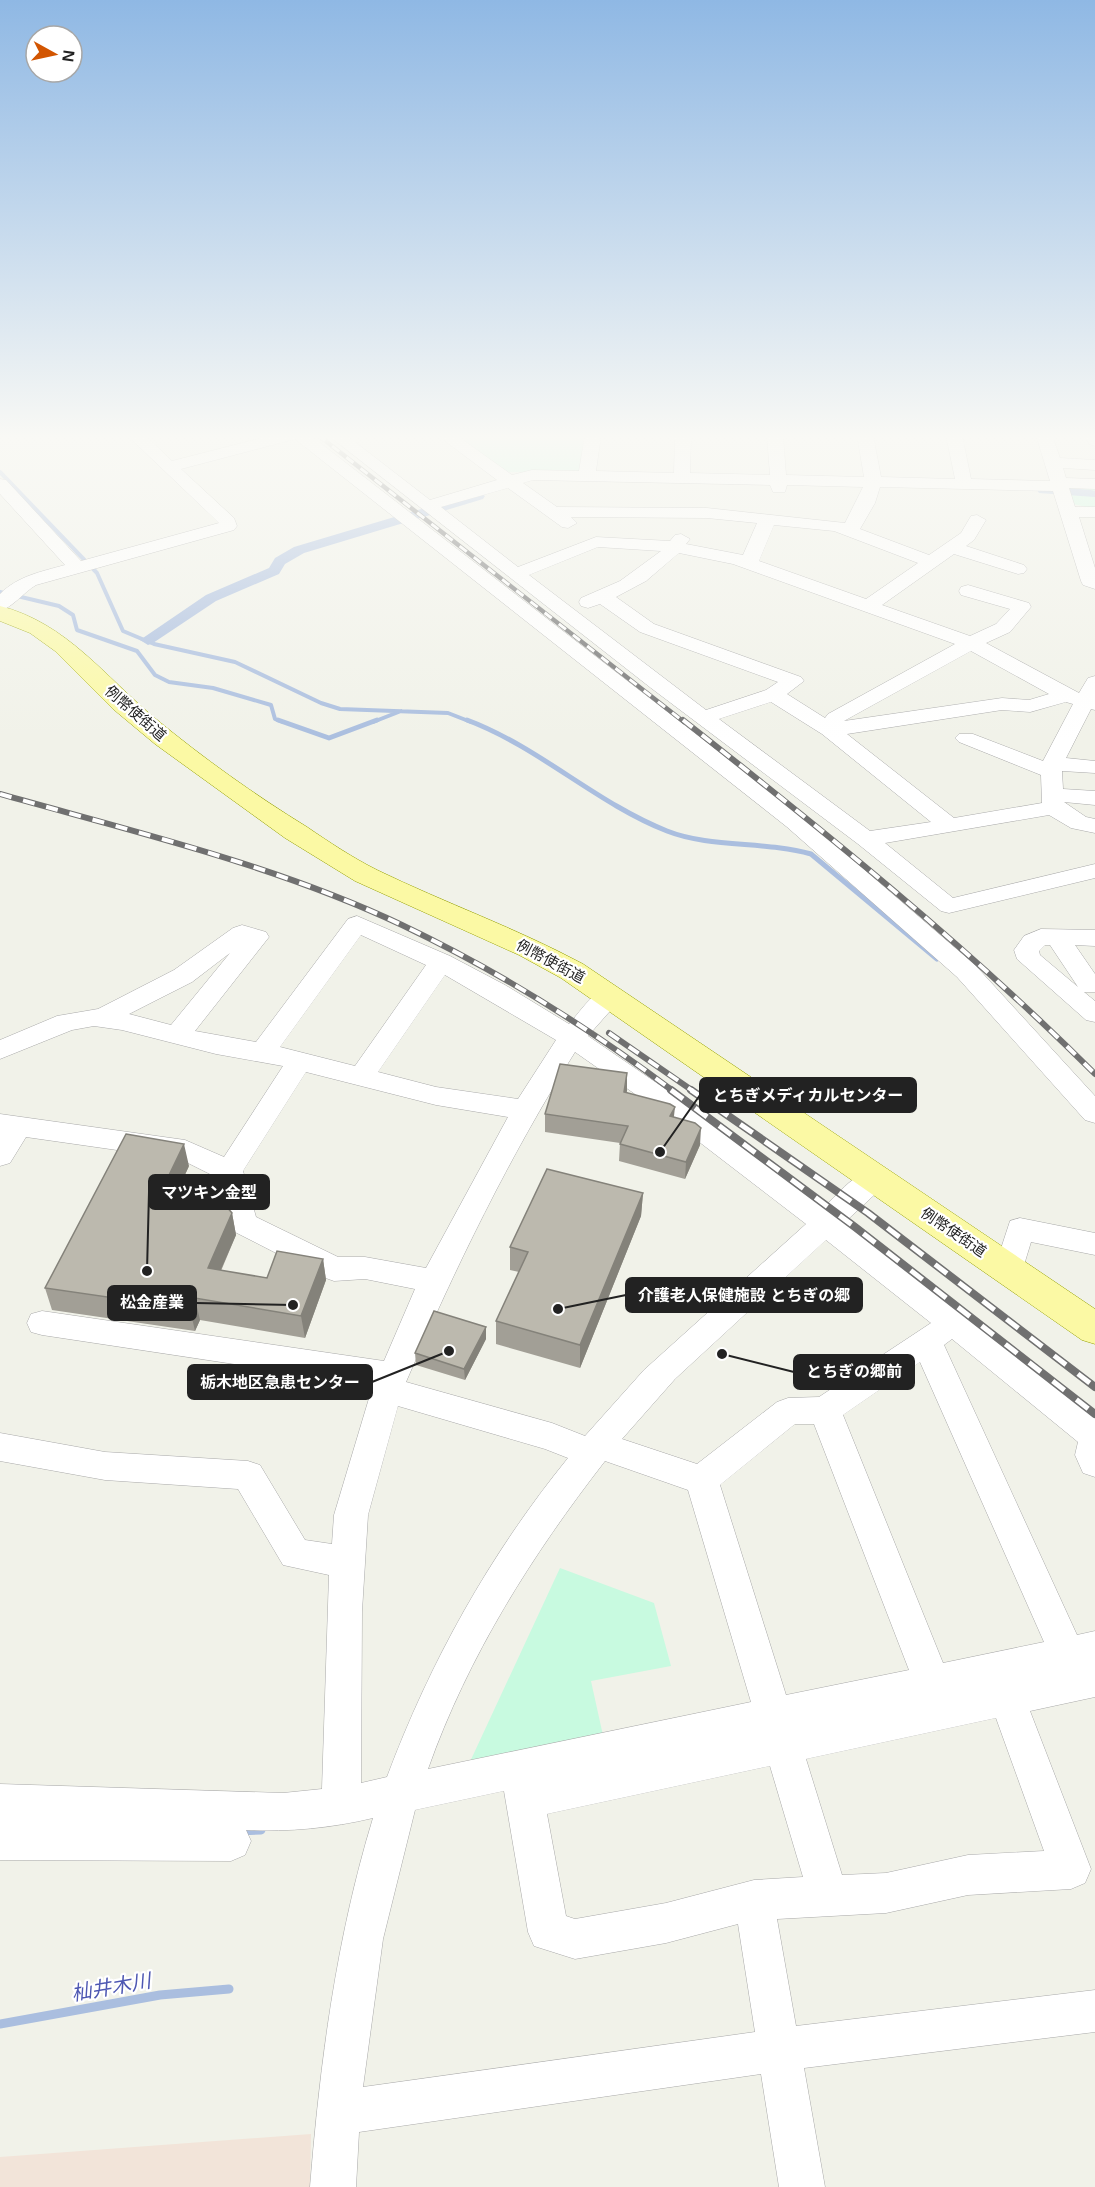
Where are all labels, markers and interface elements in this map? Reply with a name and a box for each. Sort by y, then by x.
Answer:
north arrow [24,24,84,84]
text: N [59,49,78,63]
street label: 例幣使街道 [102,682,170,744]
street label: 例幣使街道 [514,936,588,986]
callout: とちぎメディカルセンター [700,1078,916,1112]
text: とちぎメディカルセンター [713,1087,903,1104]
callout: マツキン金型 [149,1175,269,1209]
text: マツキン金型 [161,1184,257,1201]
street label: 例幣使街道 [918,1204,990,1260]
callout: 介護老人保健施設 とちぎの郷 [626,1278,862,1312]
callout: 松金産業 [108,1286,196,1320]
text: 介護老人保健施設 とちぎの郷 [638,1287,850,1304]
text: 松金産業 [120,1294,184,1311]
callout: とちぎの郷前 [794,1355,914,1389]
text: とちぎの郷前 [806,1363,902,1380]
callout: 栃木地区急患センター [188,1365,372,1399]
text: 栃木地区急患センター [200,1374,360,1391]
water label: 杣井木川 [70,1969,154,2005]

